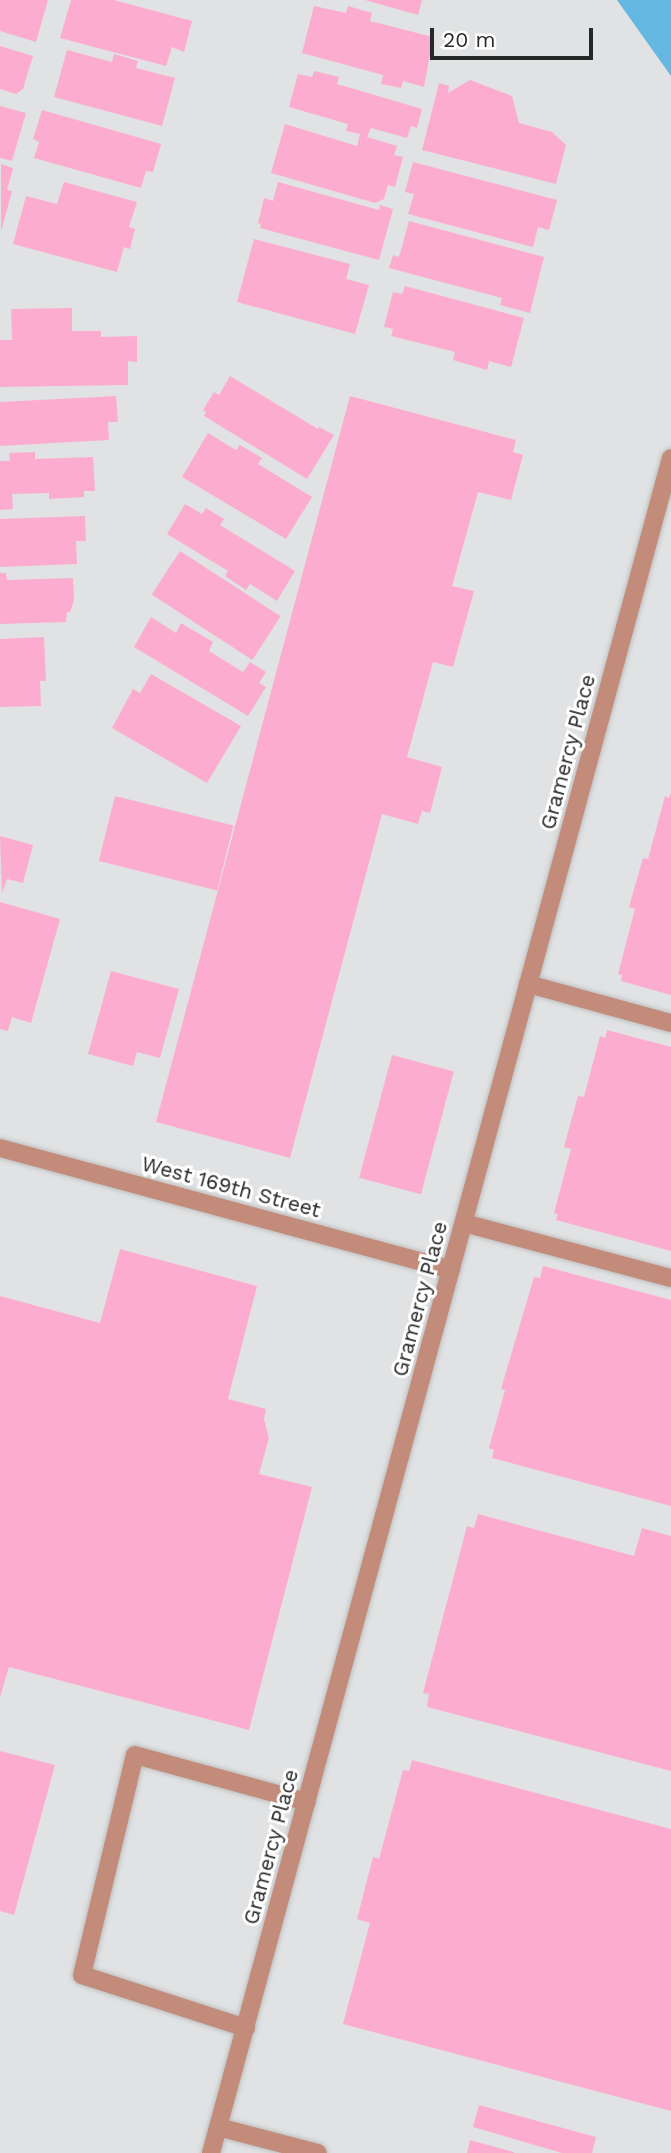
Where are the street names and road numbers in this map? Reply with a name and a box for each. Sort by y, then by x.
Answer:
street label: Gramercy Place [535,671,601,833]
street label: West 169th Street [139,1151,323,1223]
street label: Gramercy Place [387,1218,453,1380]
street label: Gramercy Place [238,1766,304,1928]

